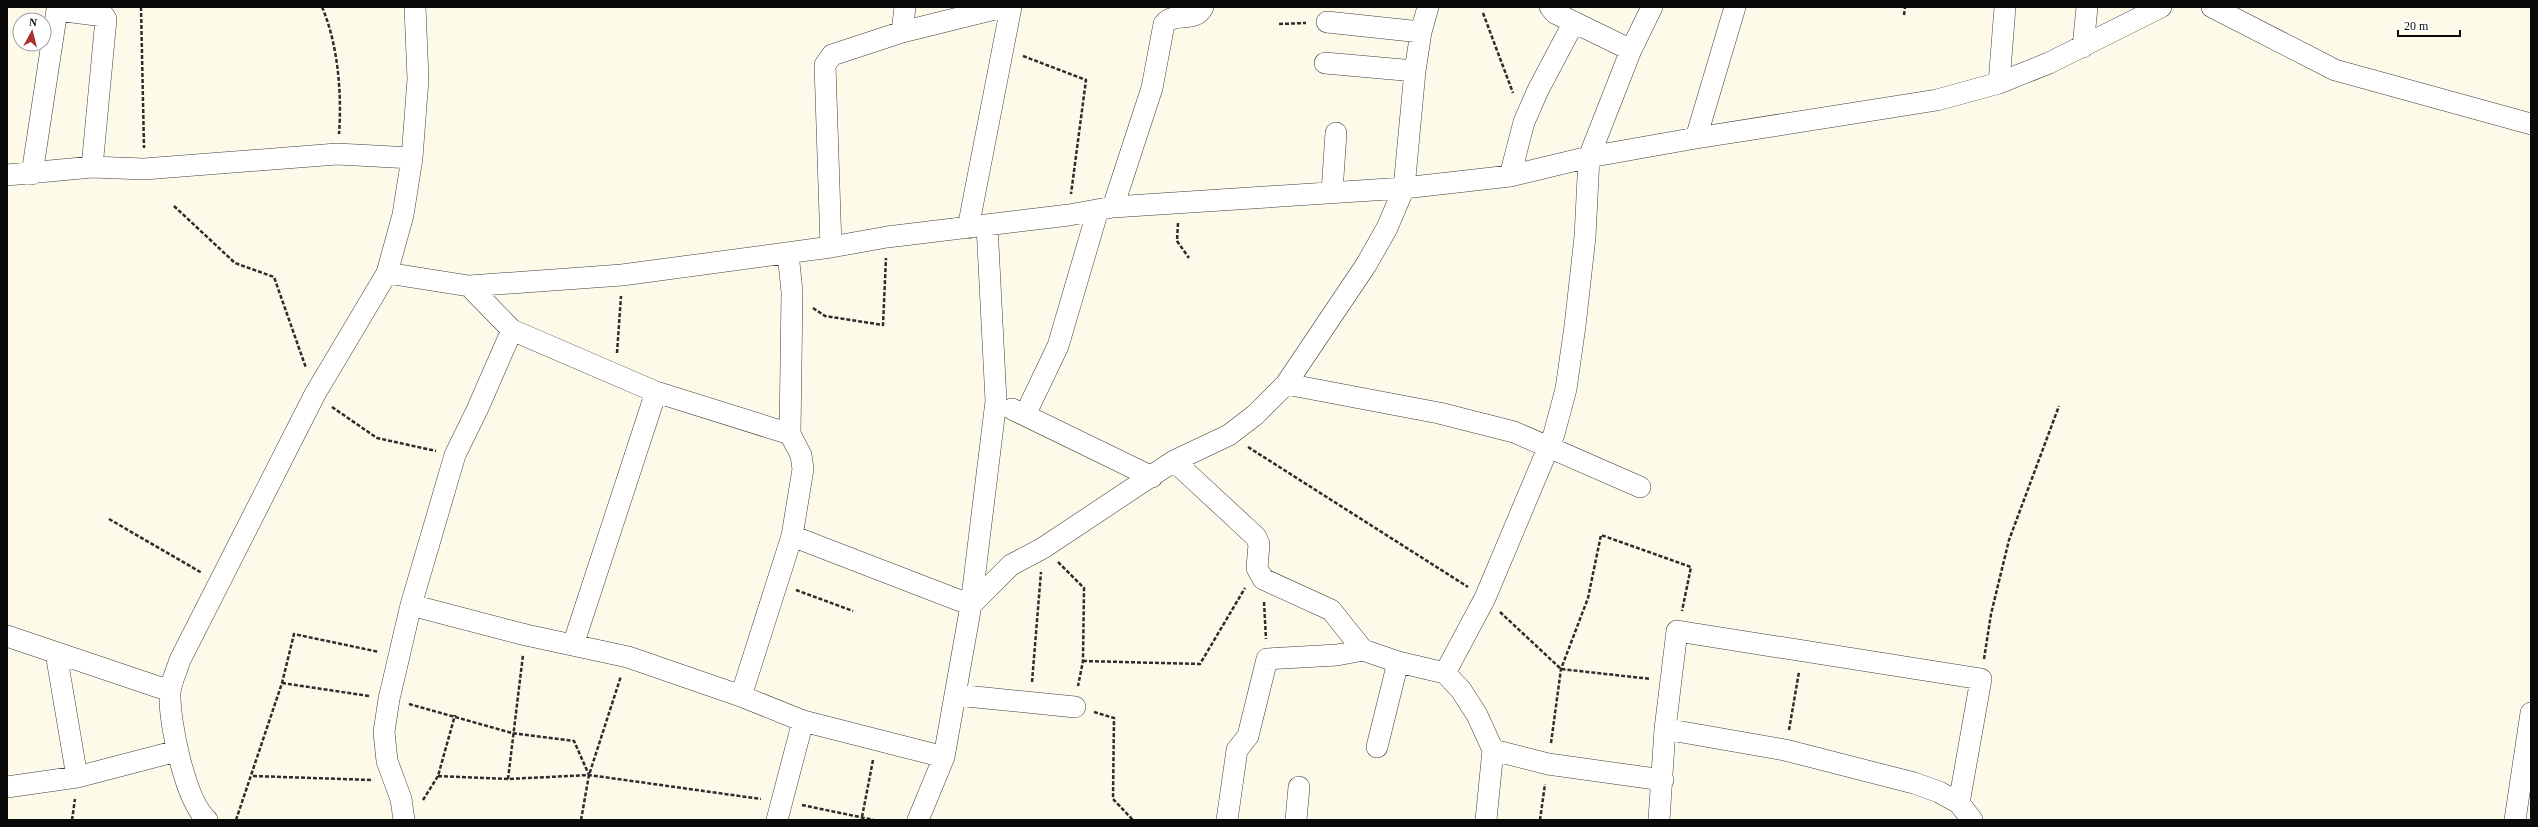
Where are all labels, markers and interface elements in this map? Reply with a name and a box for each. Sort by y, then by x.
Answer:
north arrow [12,12,52,52]
scale bar [2398,12,2460,38]
text: N [29,16,38,29]
text: 20 m [2404,19,2429,33]

